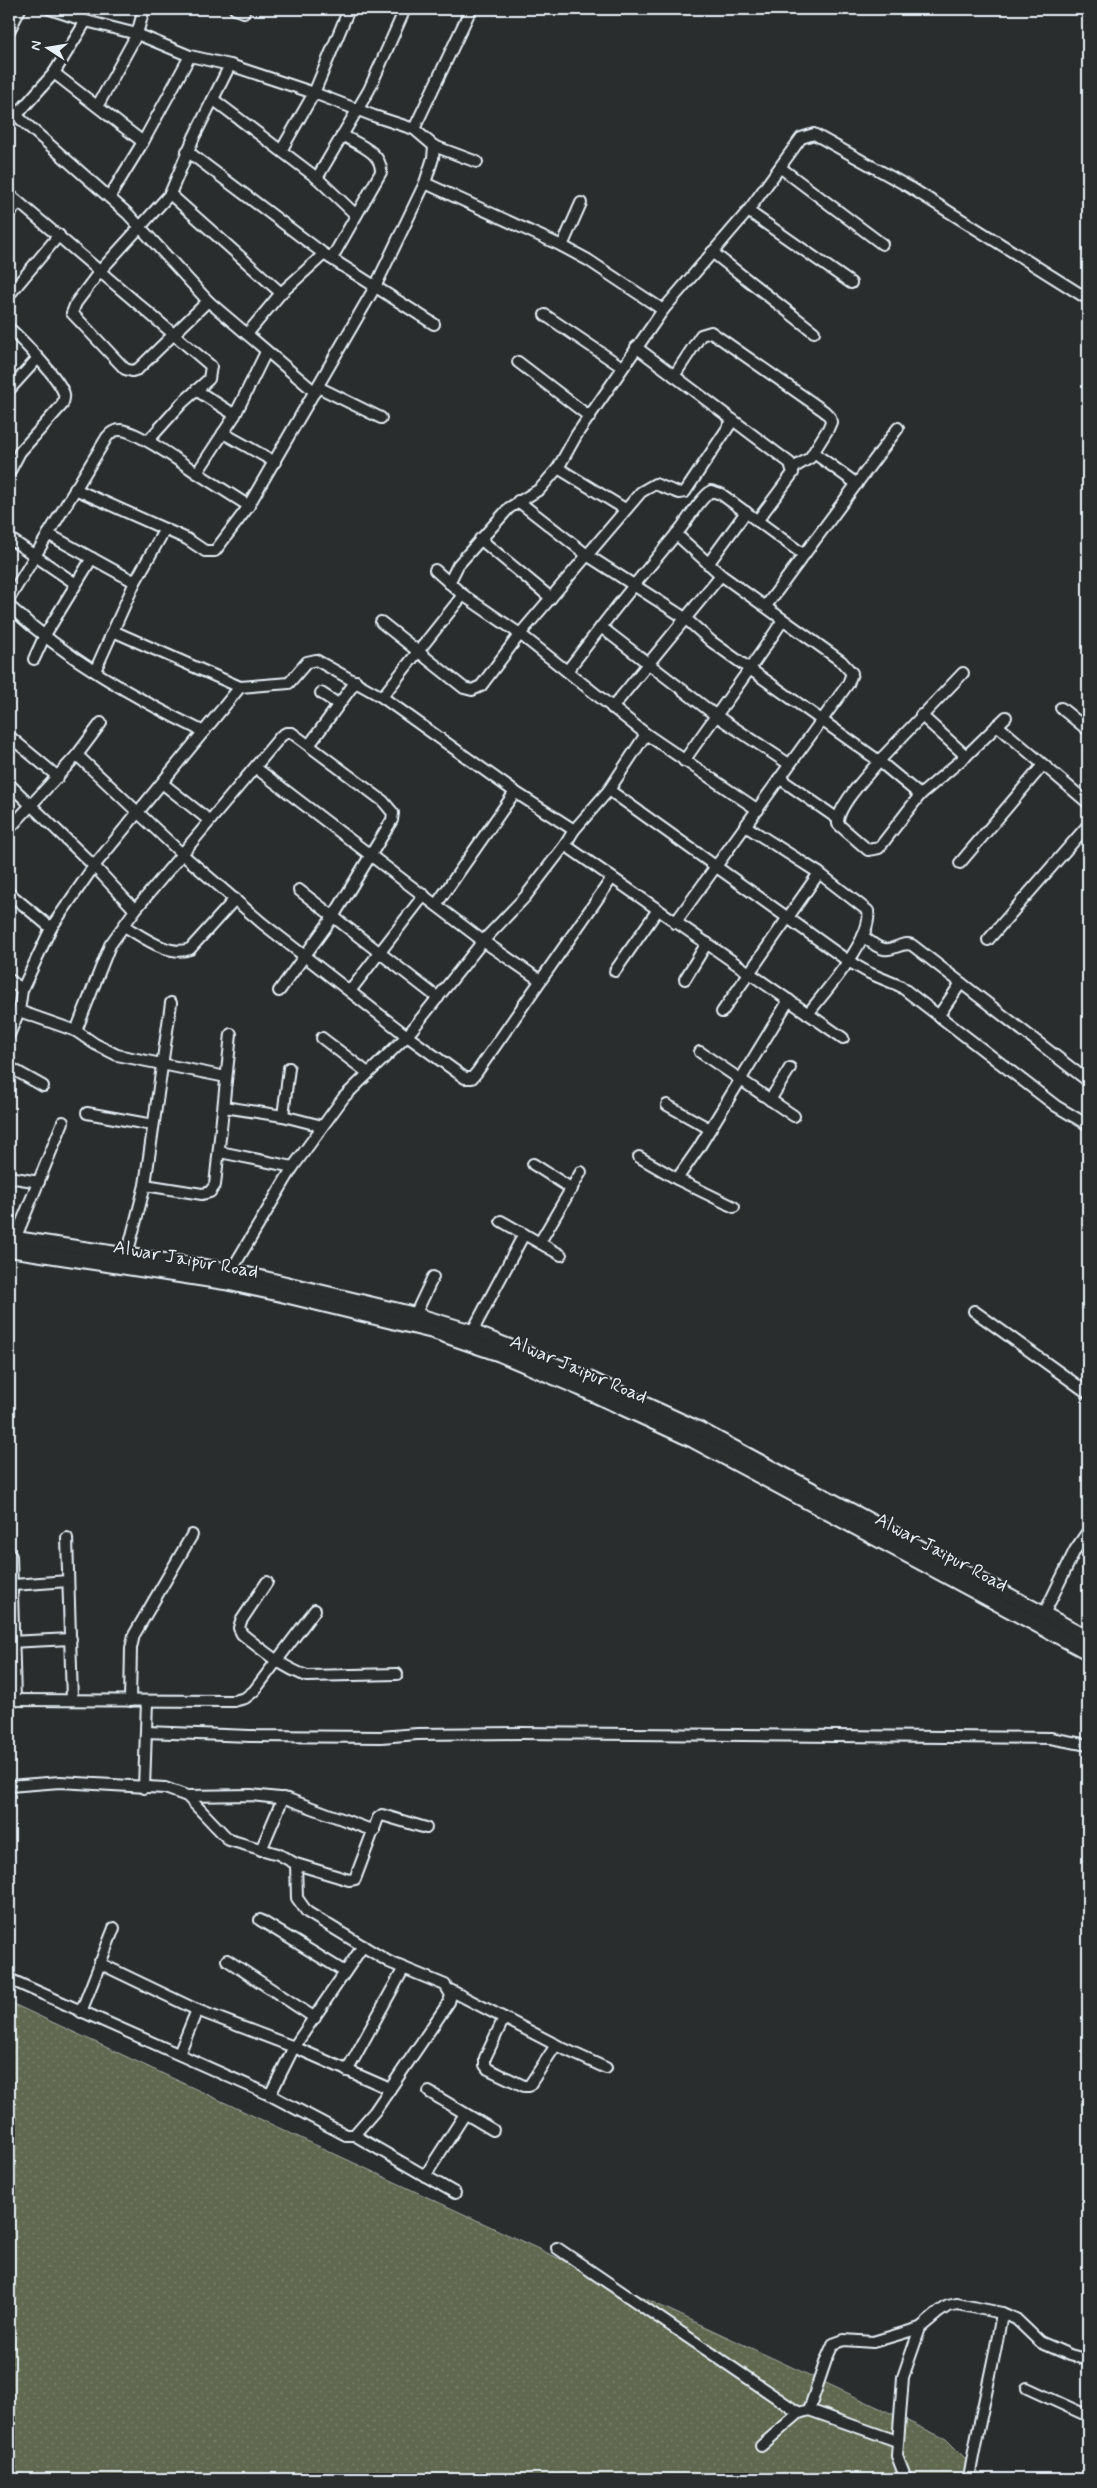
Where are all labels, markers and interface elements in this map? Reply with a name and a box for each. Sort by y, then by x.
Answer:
north arrow [22,22,72,72]
text: N [26,39,46,52]
street label: Alwar Jaipur Road [111,1234,260,1285]
street label: Alwar Jaipur Road [506,1329,651,1410]
street label: Alwar Jaipur Road [871,1507,1012,1598]

